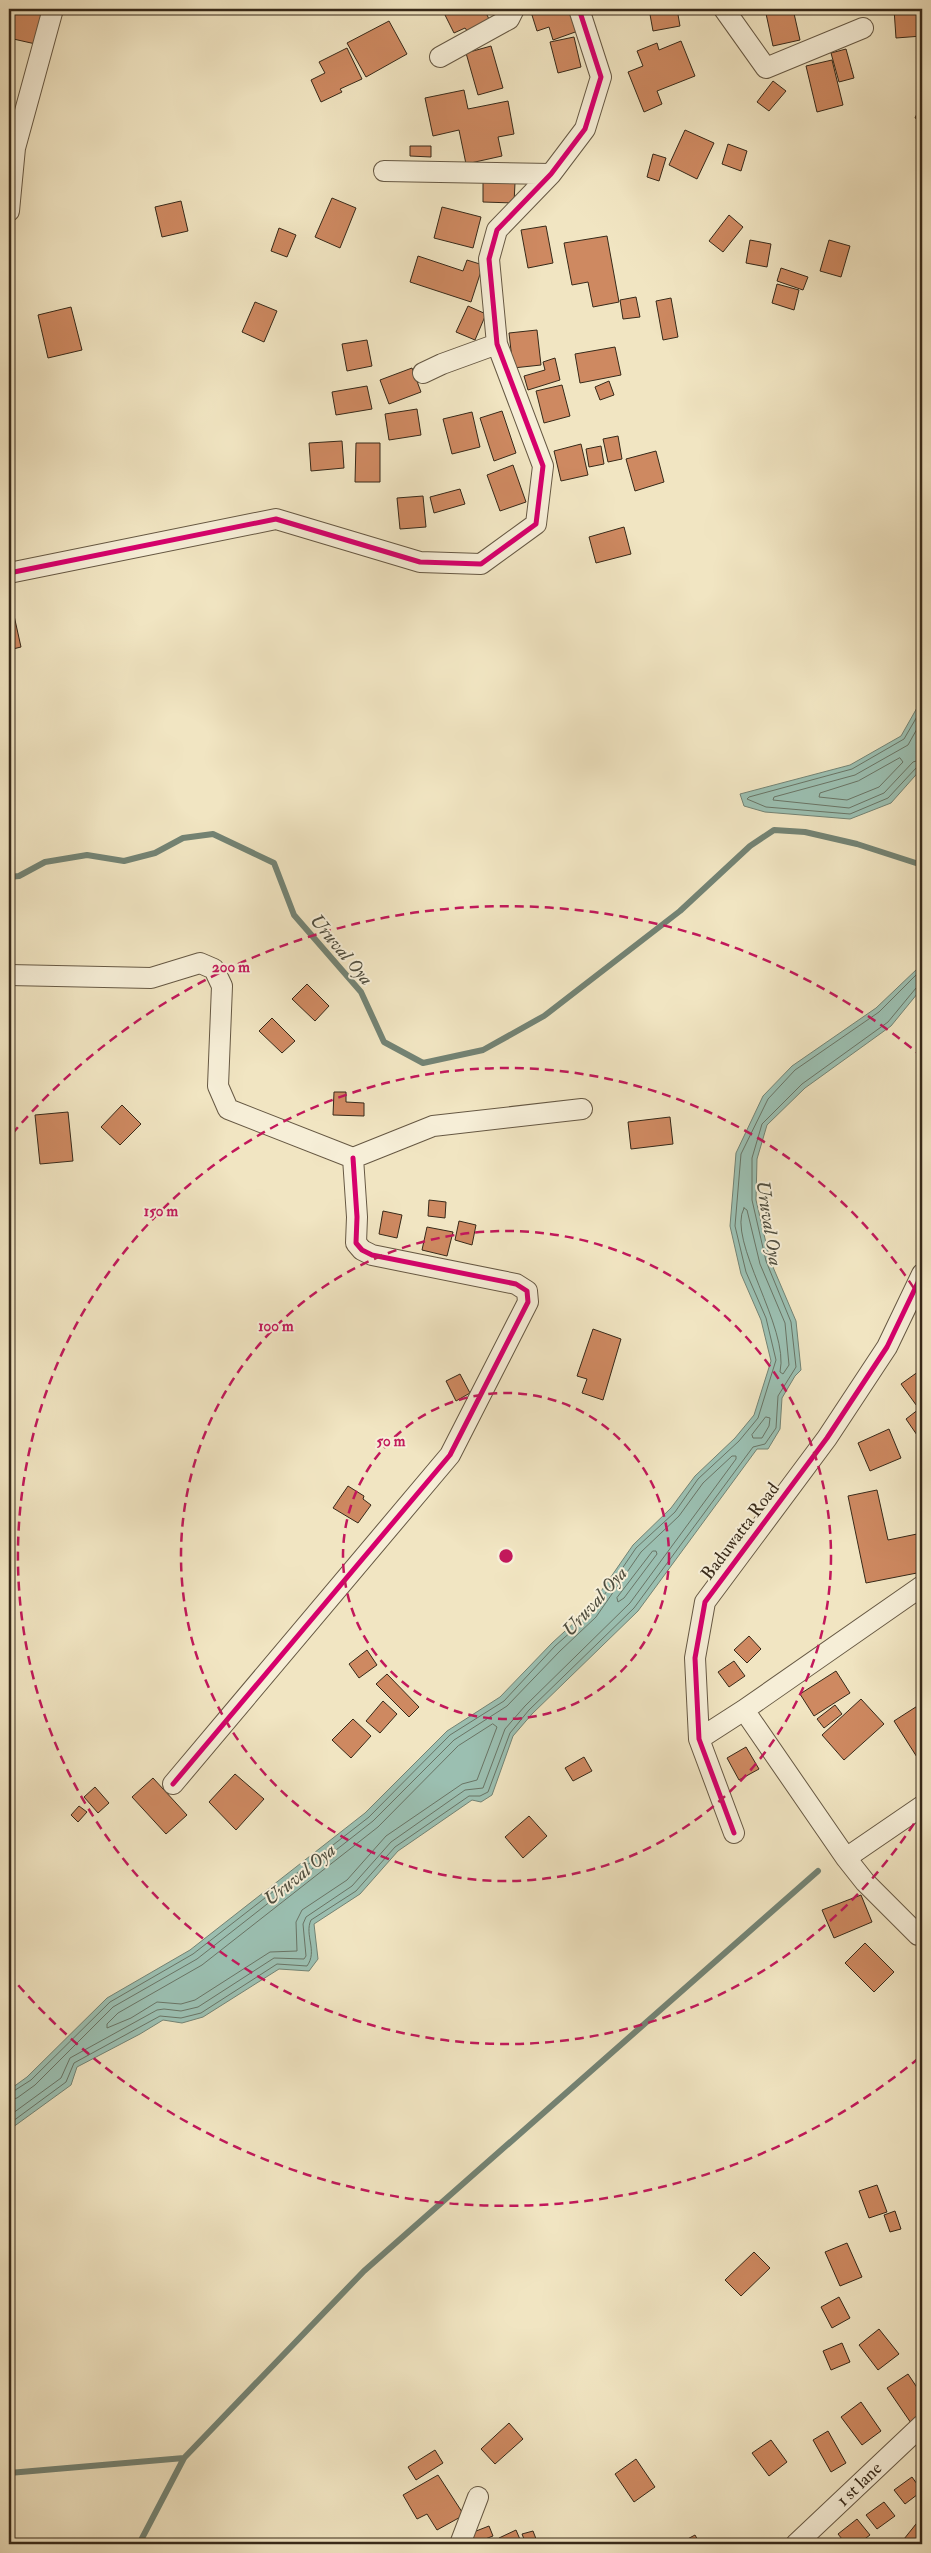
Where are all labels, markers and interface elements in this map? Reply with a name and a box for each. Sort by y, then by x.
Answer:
water label: Uruval Oya [304,909,378,991]
text: 200 m [212,958,250,977]
water label: Uruval Oya [750,1179,788,1268]
text: 150 m [144,1202,178,1221]
text: 100 m [258,1317,294,1336]
text: 50 m [377,1432,406,1451]
street label: Baduwatta Road [696,1478,785,1585]
centre of rings [497,1547,515,1565]
water label: Uruval Oya [557,1561,633,1642]
water label: Uruval Oya [259,1838,341,1911]
street label: 1 st lane [832,2457,887,2512]

